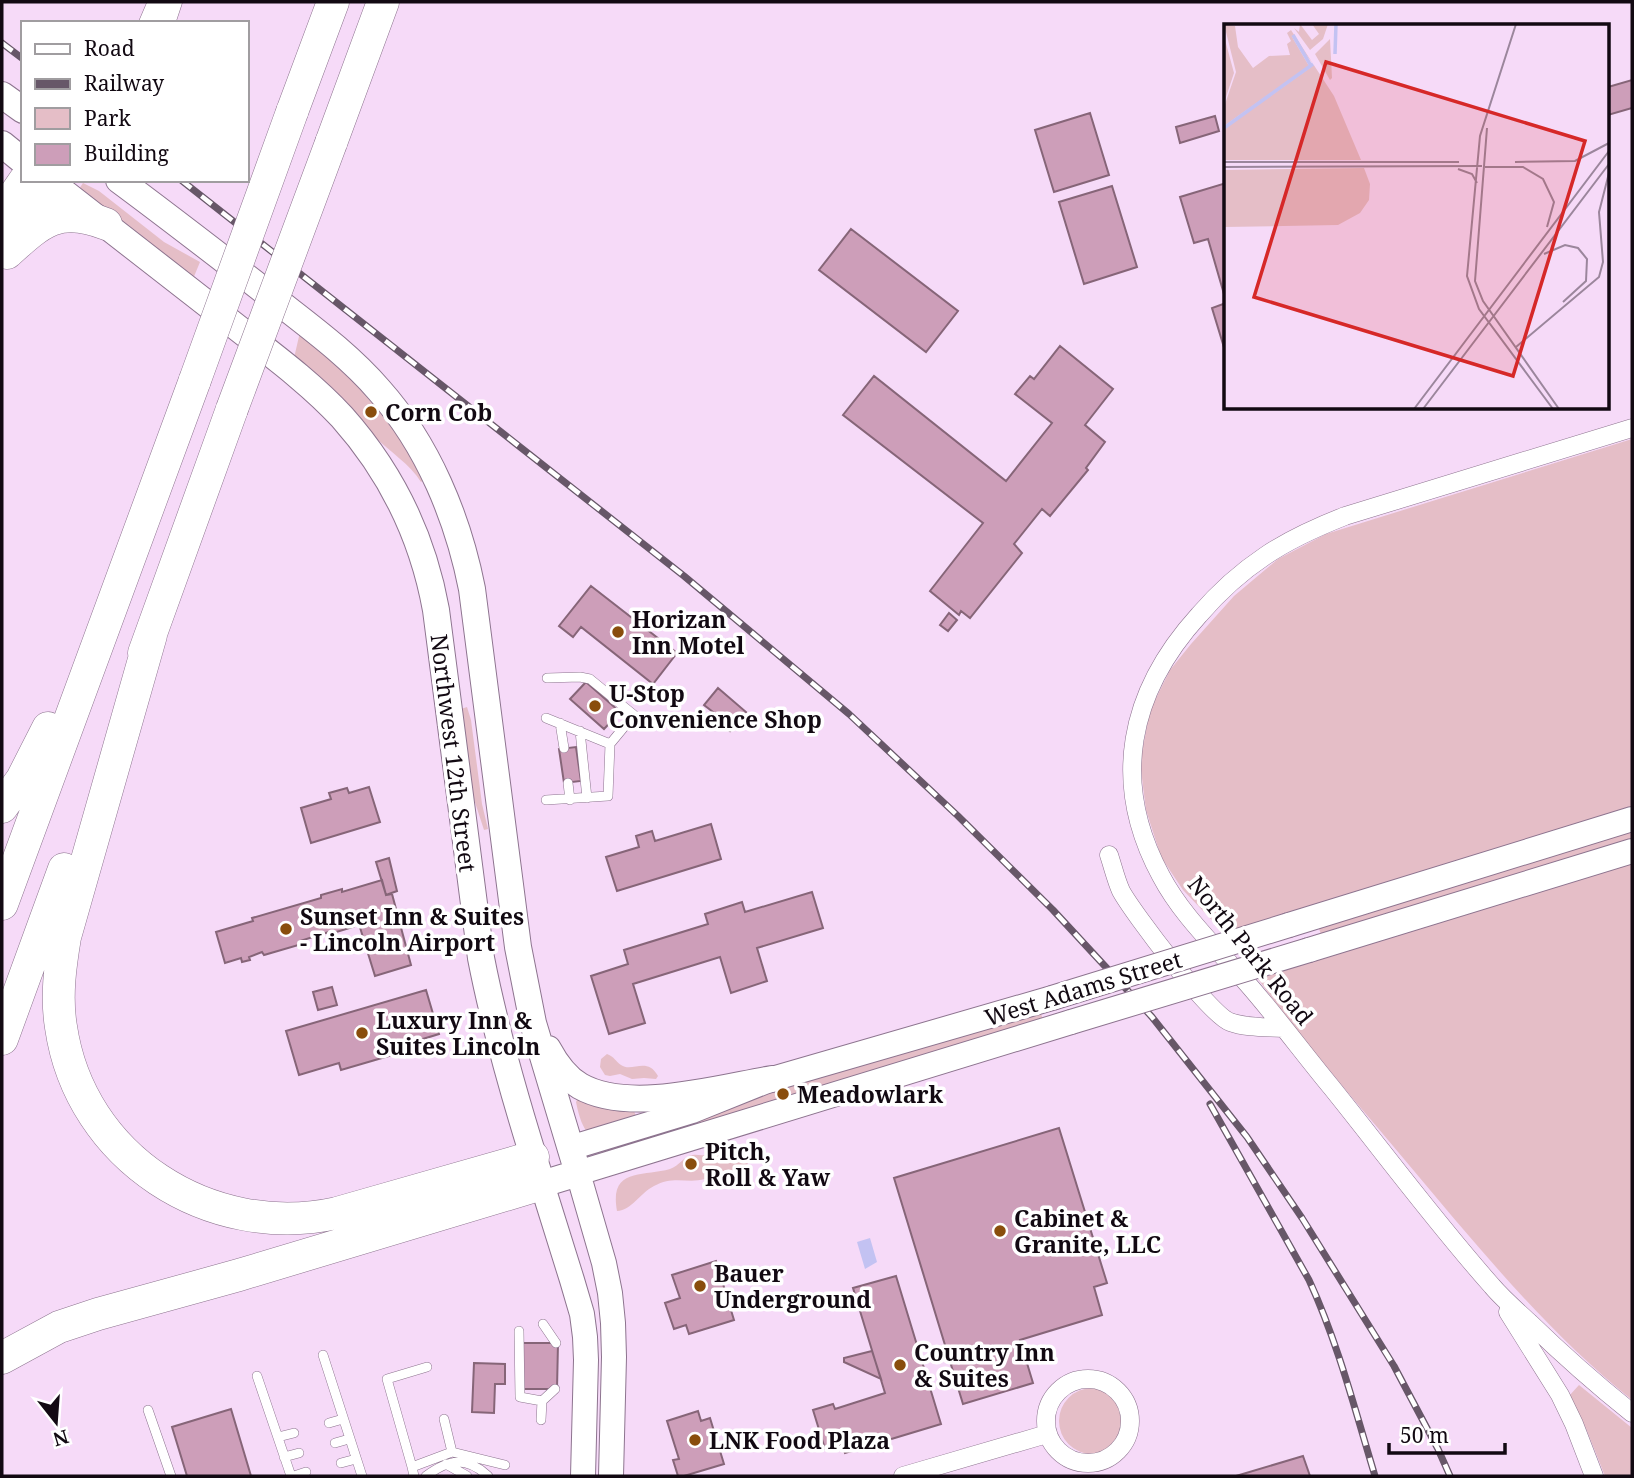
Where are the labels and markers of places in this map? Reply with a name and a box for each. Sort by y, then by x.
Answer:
place label: Corn Cob [385,396,492,428]
marker: Corn Cob [363,404,379,420]
place label: Horizan Inn Motel [632,603,744,661]
marker: Horizan Inn Motel [610,624,626,640]
place label: U-Stop Convenience Shop [609,677,822,735]
marker: U-Stop Convenience Shop [587,698,603,714]
place label: Sunset Inn & Suites - Lincoln Airport [300,900,524,958]
marker: Sunset Inn & Suites - Lincoln Airport [278,921,294,937]
place label: Luxury Inn & Suites Lincoln [376,1004,540,1062]
marker: Luxury Inn & Suites Lincoln [354,1025,370,1041]
place label: Meadowlark [797,1078,944,1110]
marker: Meadowlark [775,1086,791,1102]
place label: Pitch, Roll & Yaw [705,1135,830,1193]
marker: Pitch, Roll & Yaw [683,1156,699,1172]
place label: Cabinet & Granite, LLC [1014,1202,1161,1260]
marker: Cabinet & Granite, LLC [992,1223,1008,1239]
place label: Bauer Underground [714,1257,871,1315]
marker: Bauer Underground [692,1278,708,1294]
place label: Country Inn & Suites [914,1336,1055,1394]
marker: Country Inn & Suites [892,1357,908,1373]
place label: LNK Food Plaza [709,1424,890,1456]
marker: LNK Food Plaza [687,1432,703,1448]

